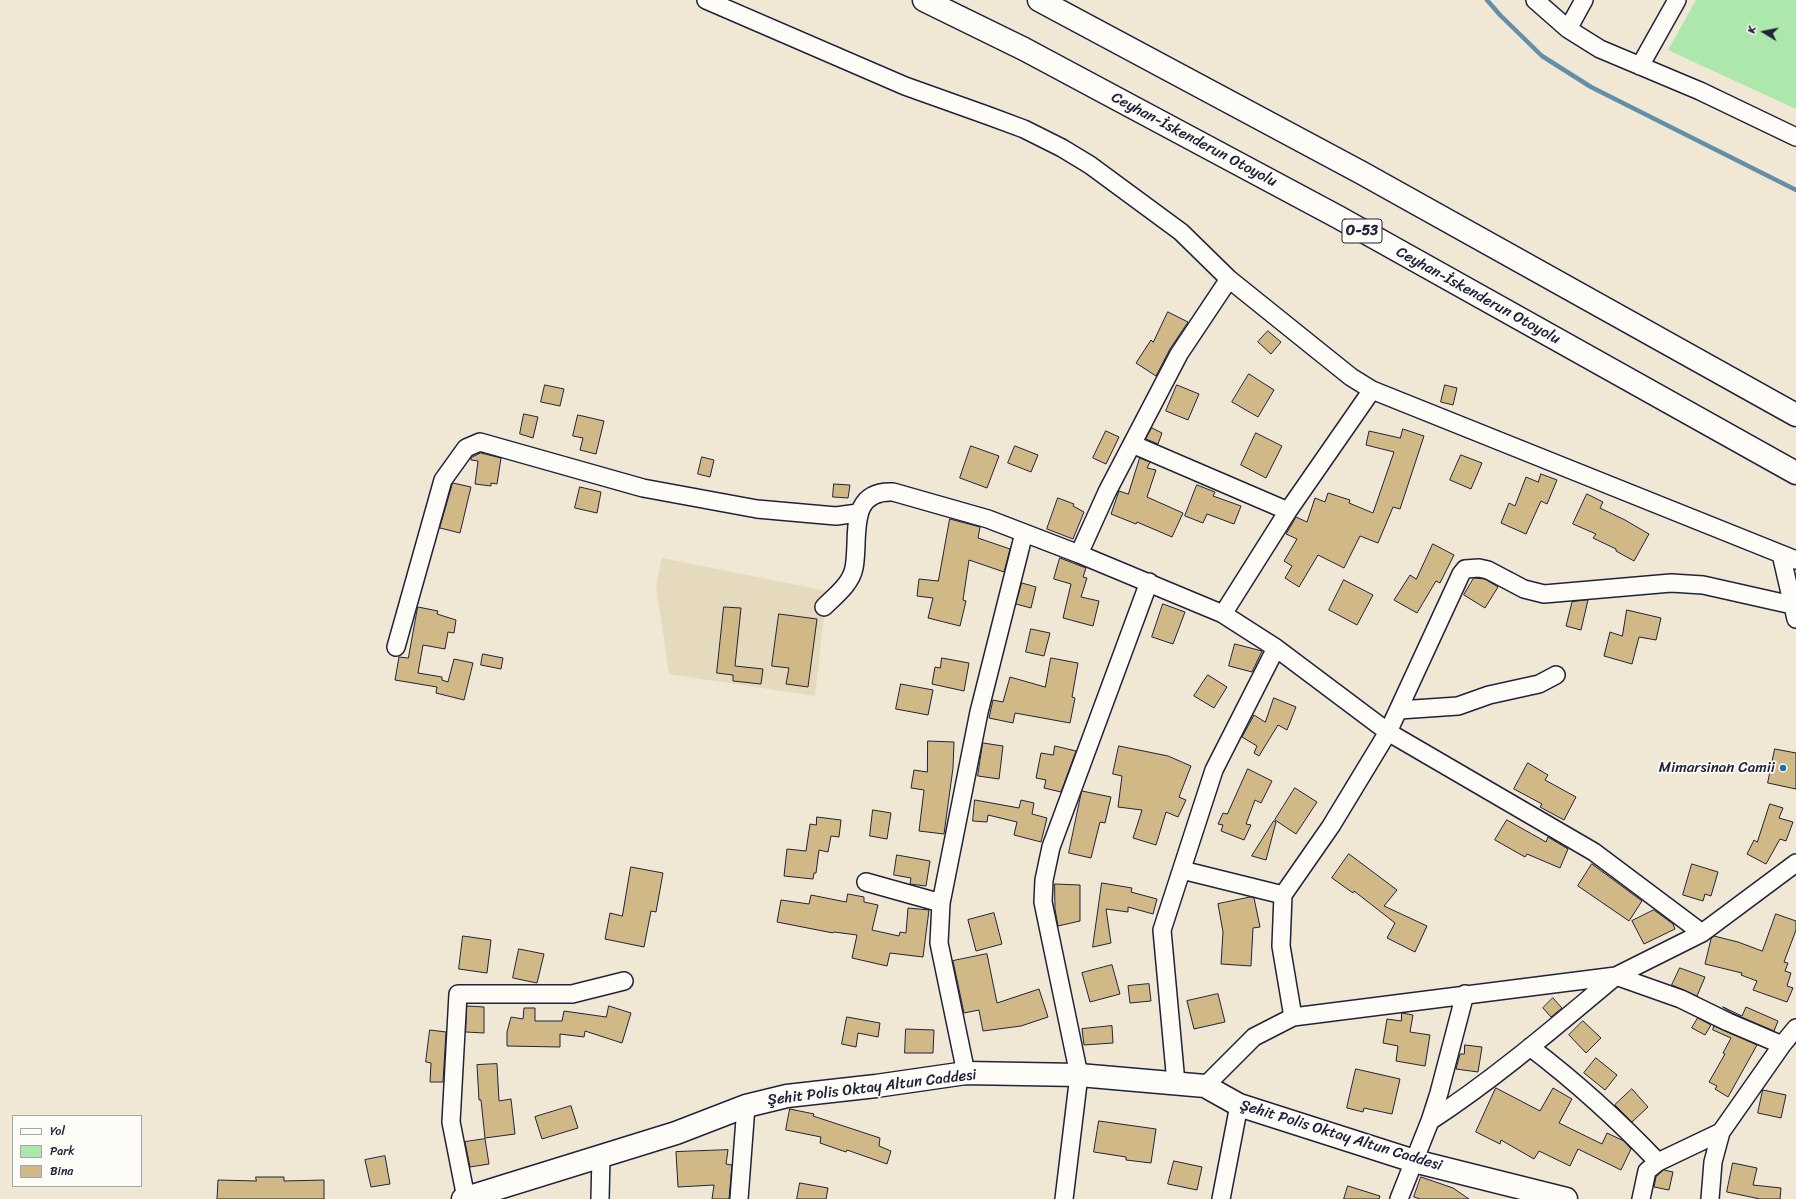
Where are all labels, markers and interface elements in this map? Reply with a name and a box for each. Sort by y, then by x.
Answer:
north arrow [1744,12,1784,52]
text: K [1742,25,1762,35]
street label: Ceyhan-İskenderun Otoyolu [1108,89,1280,191]
road number: O-53 [1342,219,1382,243]
street label: Ceyhan-İskenderun Otoyolu [1393,243,1563,349]
place label: Mimarsinan Camii [1659,759,1775,777]
marker: Mimarsinan Camii [1778,763,1788,773]
street label: Şehit Polis Oktay Altun Caddesi [767,1066,977,1110]
street label: Şehit Polis Oktay Altun Caddesi [1238,1097,1444,1175]
legend [12,1115,142,1187]
text: Yol [50,1120,65,1142]
text: Park [50,1140,75,1162]
text: Bina [50,1160,73,1182]

